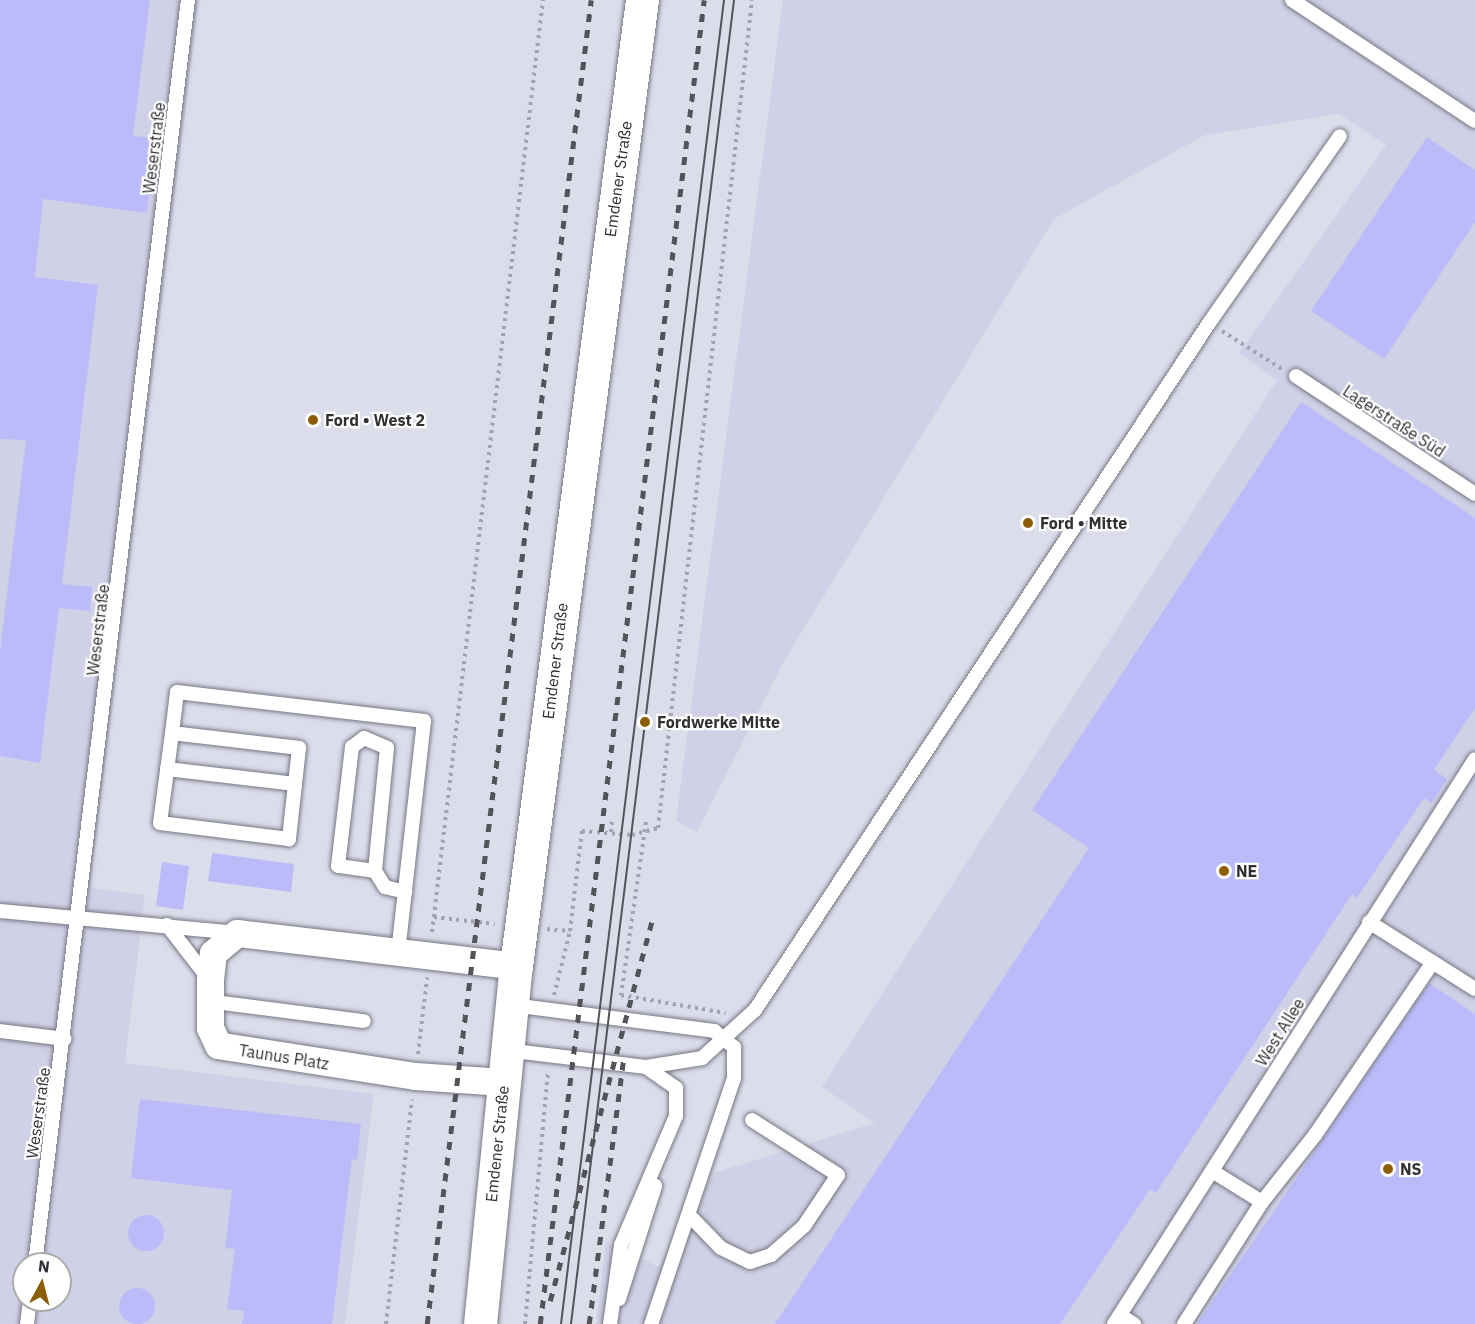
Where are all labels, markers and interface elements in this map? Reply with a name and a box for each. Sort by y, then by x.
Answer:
street label: Weserstraße [139,101,169,195]
street label: Emdener Straße [600,120,636,238]
street label: Lagerstraße Süd [1339,381,1449,461]
place label: Ford • West 2 [325,410,425,430]
marker: Ford • West 2 [306,413,320,427]
place label: Ford • Mitte [1040,513,1127,533]
marker: Ford • Mitte [1021,516,1035,530]
street label: Weserstraße [83,583,113,677]
street label: Emdener Straße [538,602,572,720]
place label: Fordwerke Mitte [657,712,780,732]
marker: Fordwerke Mitte [638,715,652,729]
place label: NE [1236,861,1257,881]
marker: NE [1217,864,1231,878]
street label: West Allee [1252,995,1308,1069]
street label: Taunus Platz [238,1040,330,1074]
street label: Weserstraße [22,1066,54,1160]
street label: Emdener Straße [481,1085,513,1203]
place label: NS [1400,1159,1422,1179]
marker: NS [1381,1162,1395,1176]
north arrow [12,1252,72,1312]
text: N [37,1255,51,1277]

